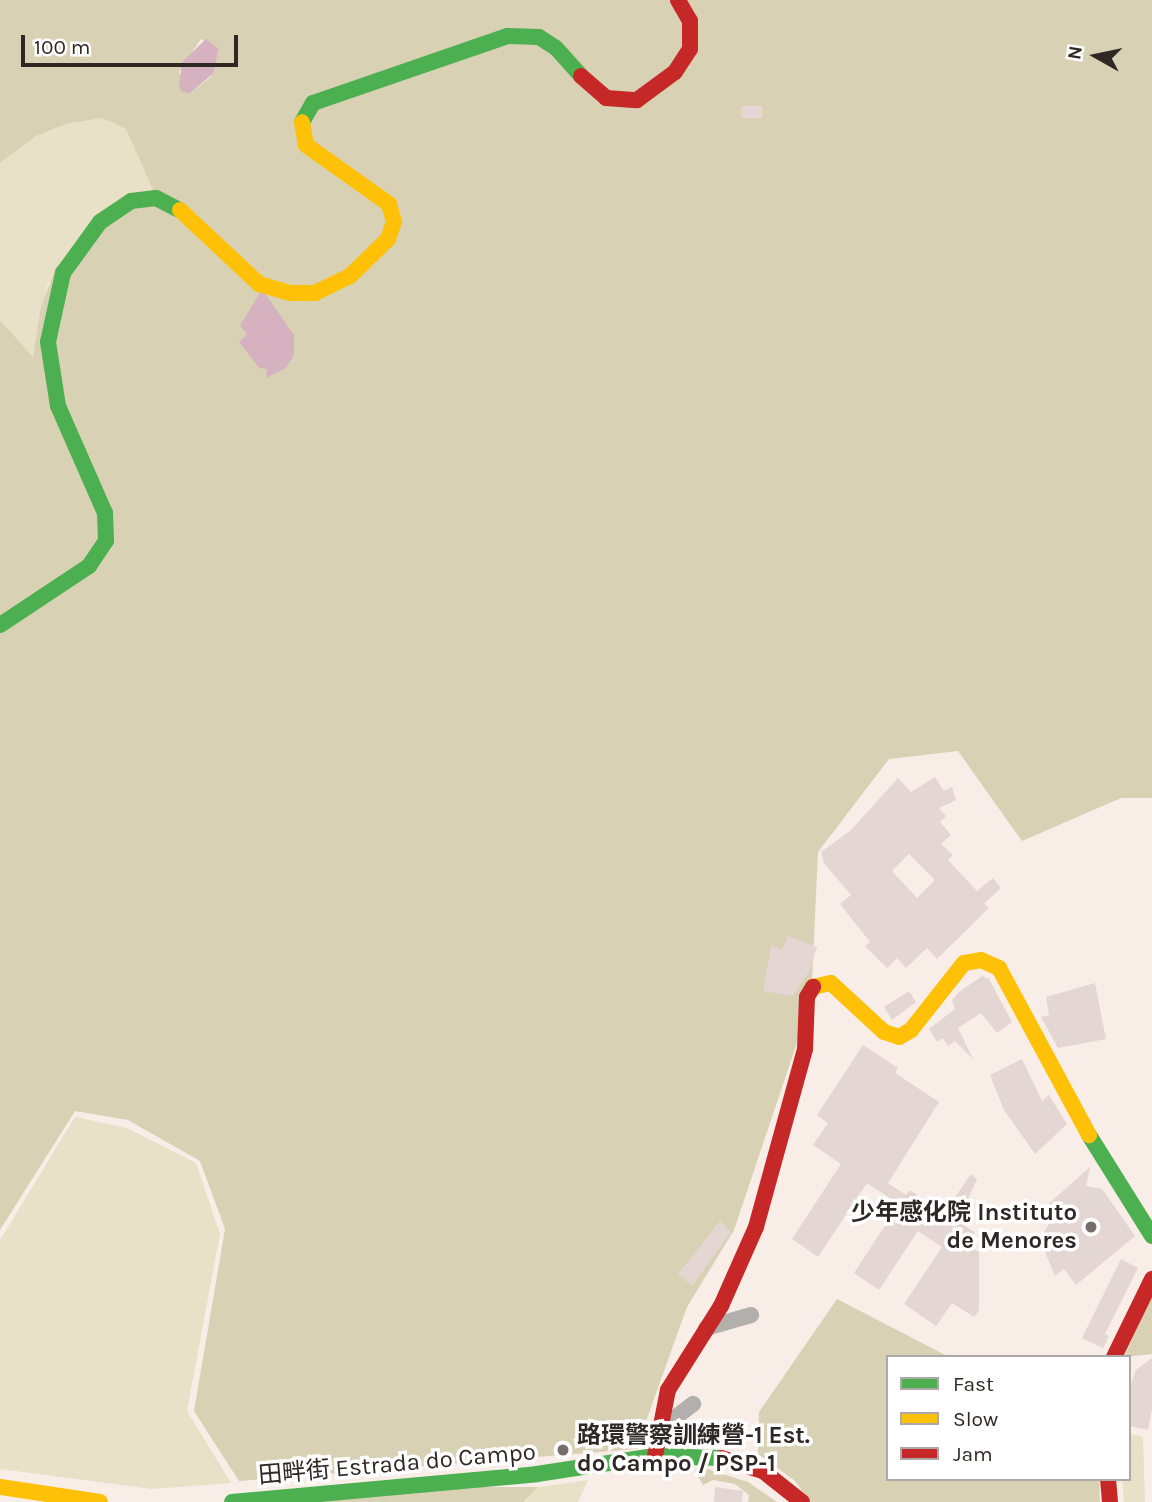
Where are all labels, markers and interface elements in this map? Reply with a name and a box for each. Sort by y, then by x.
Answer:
scale bar [24,21,242,65]
north arrow [1061,21,1131,91]
text: 100 m [34,35,91,59]
text: N [1063,44,1087,61]
place label: 少年感化院 Instituto de Menores [851,1199,1077,1255]
marker: 少年感化院 Instituto de Menores [1083,1219,1099,1235]
legend [886,1355,1131,1481]
text: Fast [953,1372,994,1396]
text: Slow [953,1407,998,1431]
place label: 路環警察訓練營-1 Est. do Campo / PSP-1 [577,1422,810,1478]
street label: 田畔街 Estrada do Campo [257,1438,537,1490]
marker: 路環警察訓練營-1 Est. do Campo / PSP-1 [555,1442,571,1458]
text: Jam [953,1442,993,1466]

